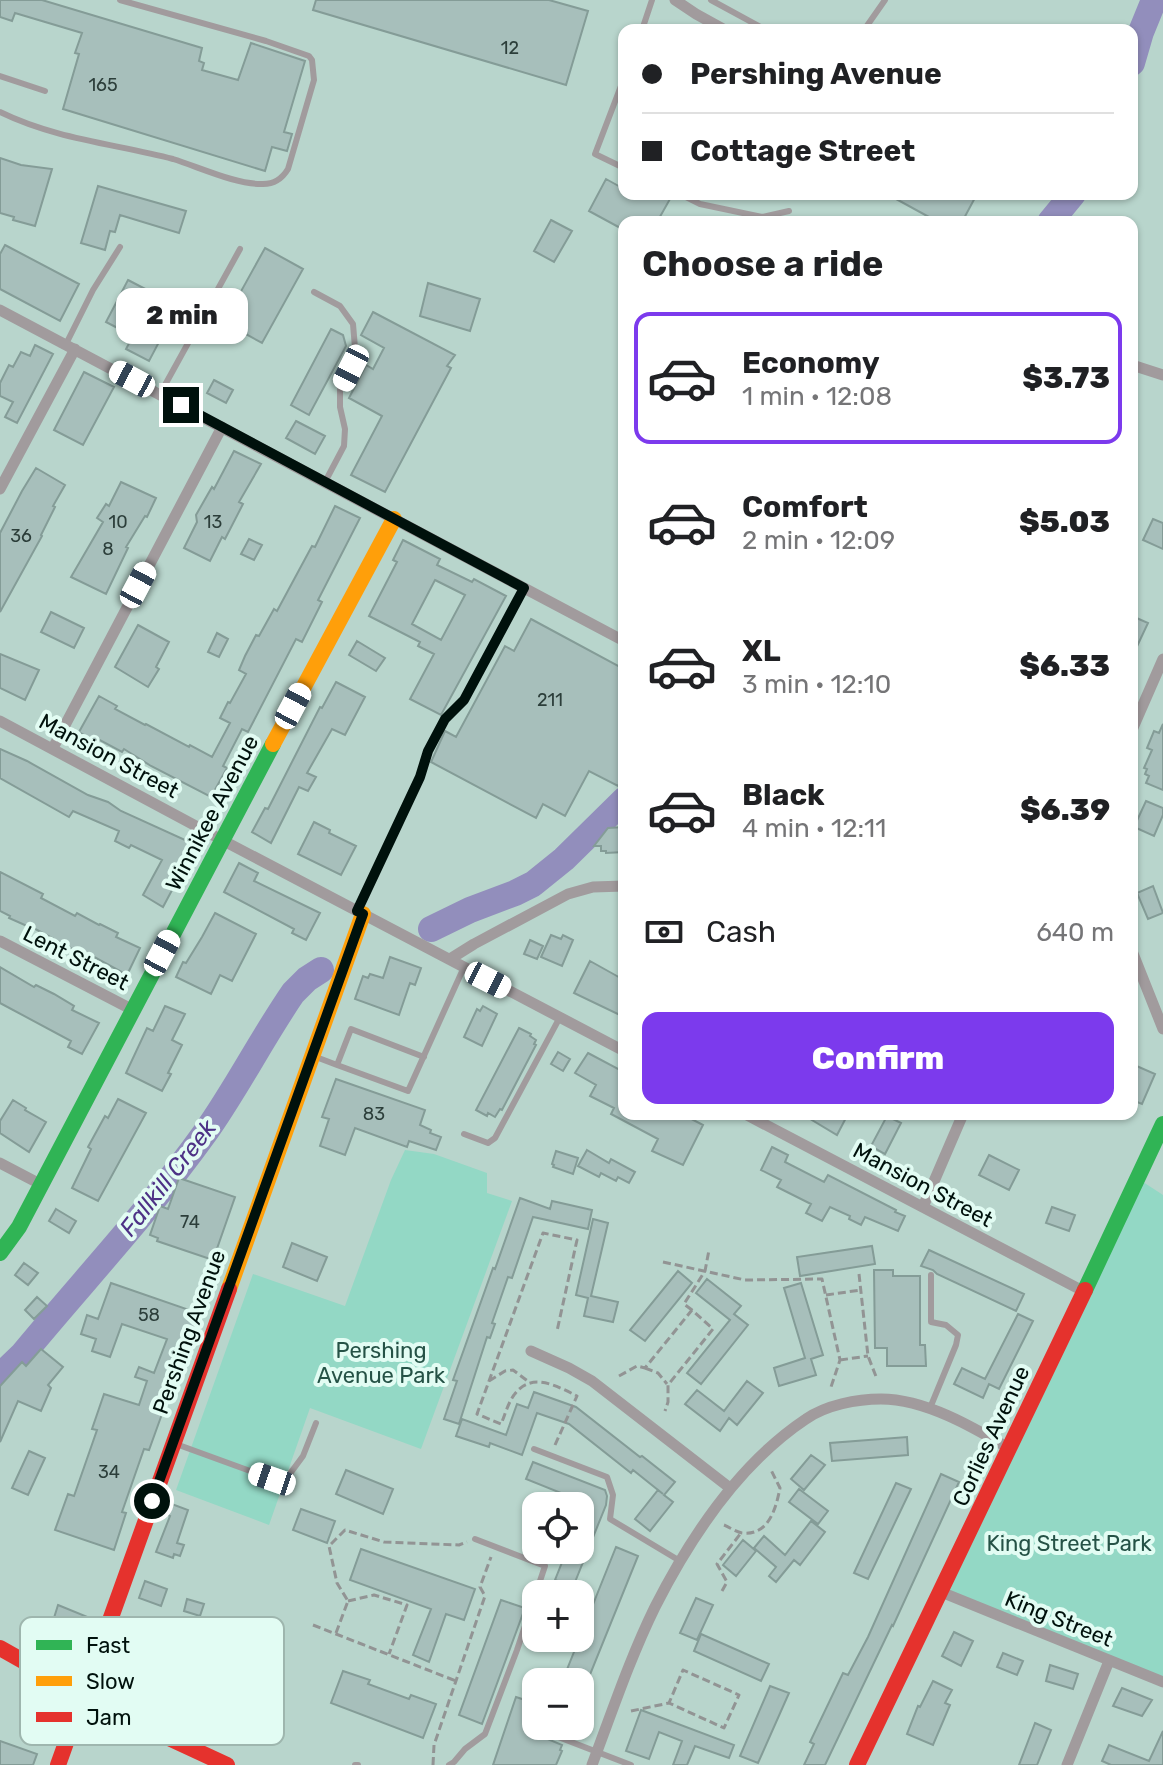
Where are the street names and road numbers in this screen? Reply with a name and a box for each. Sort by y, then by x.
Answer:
street label: Mansion Street [34,708,184,804]
street label: Winnikee Avenue [160,731,264,895]
street label: Lent Street [19,920,134,996]
street label: Mansion Street [848,1137,998,1233]
street label: Pershing Avenue [147,1246,231,1418]
street label: Corlies Avenue [947,1362,1035,1510]
street label: King Street [1001,1585,1117,1653]

